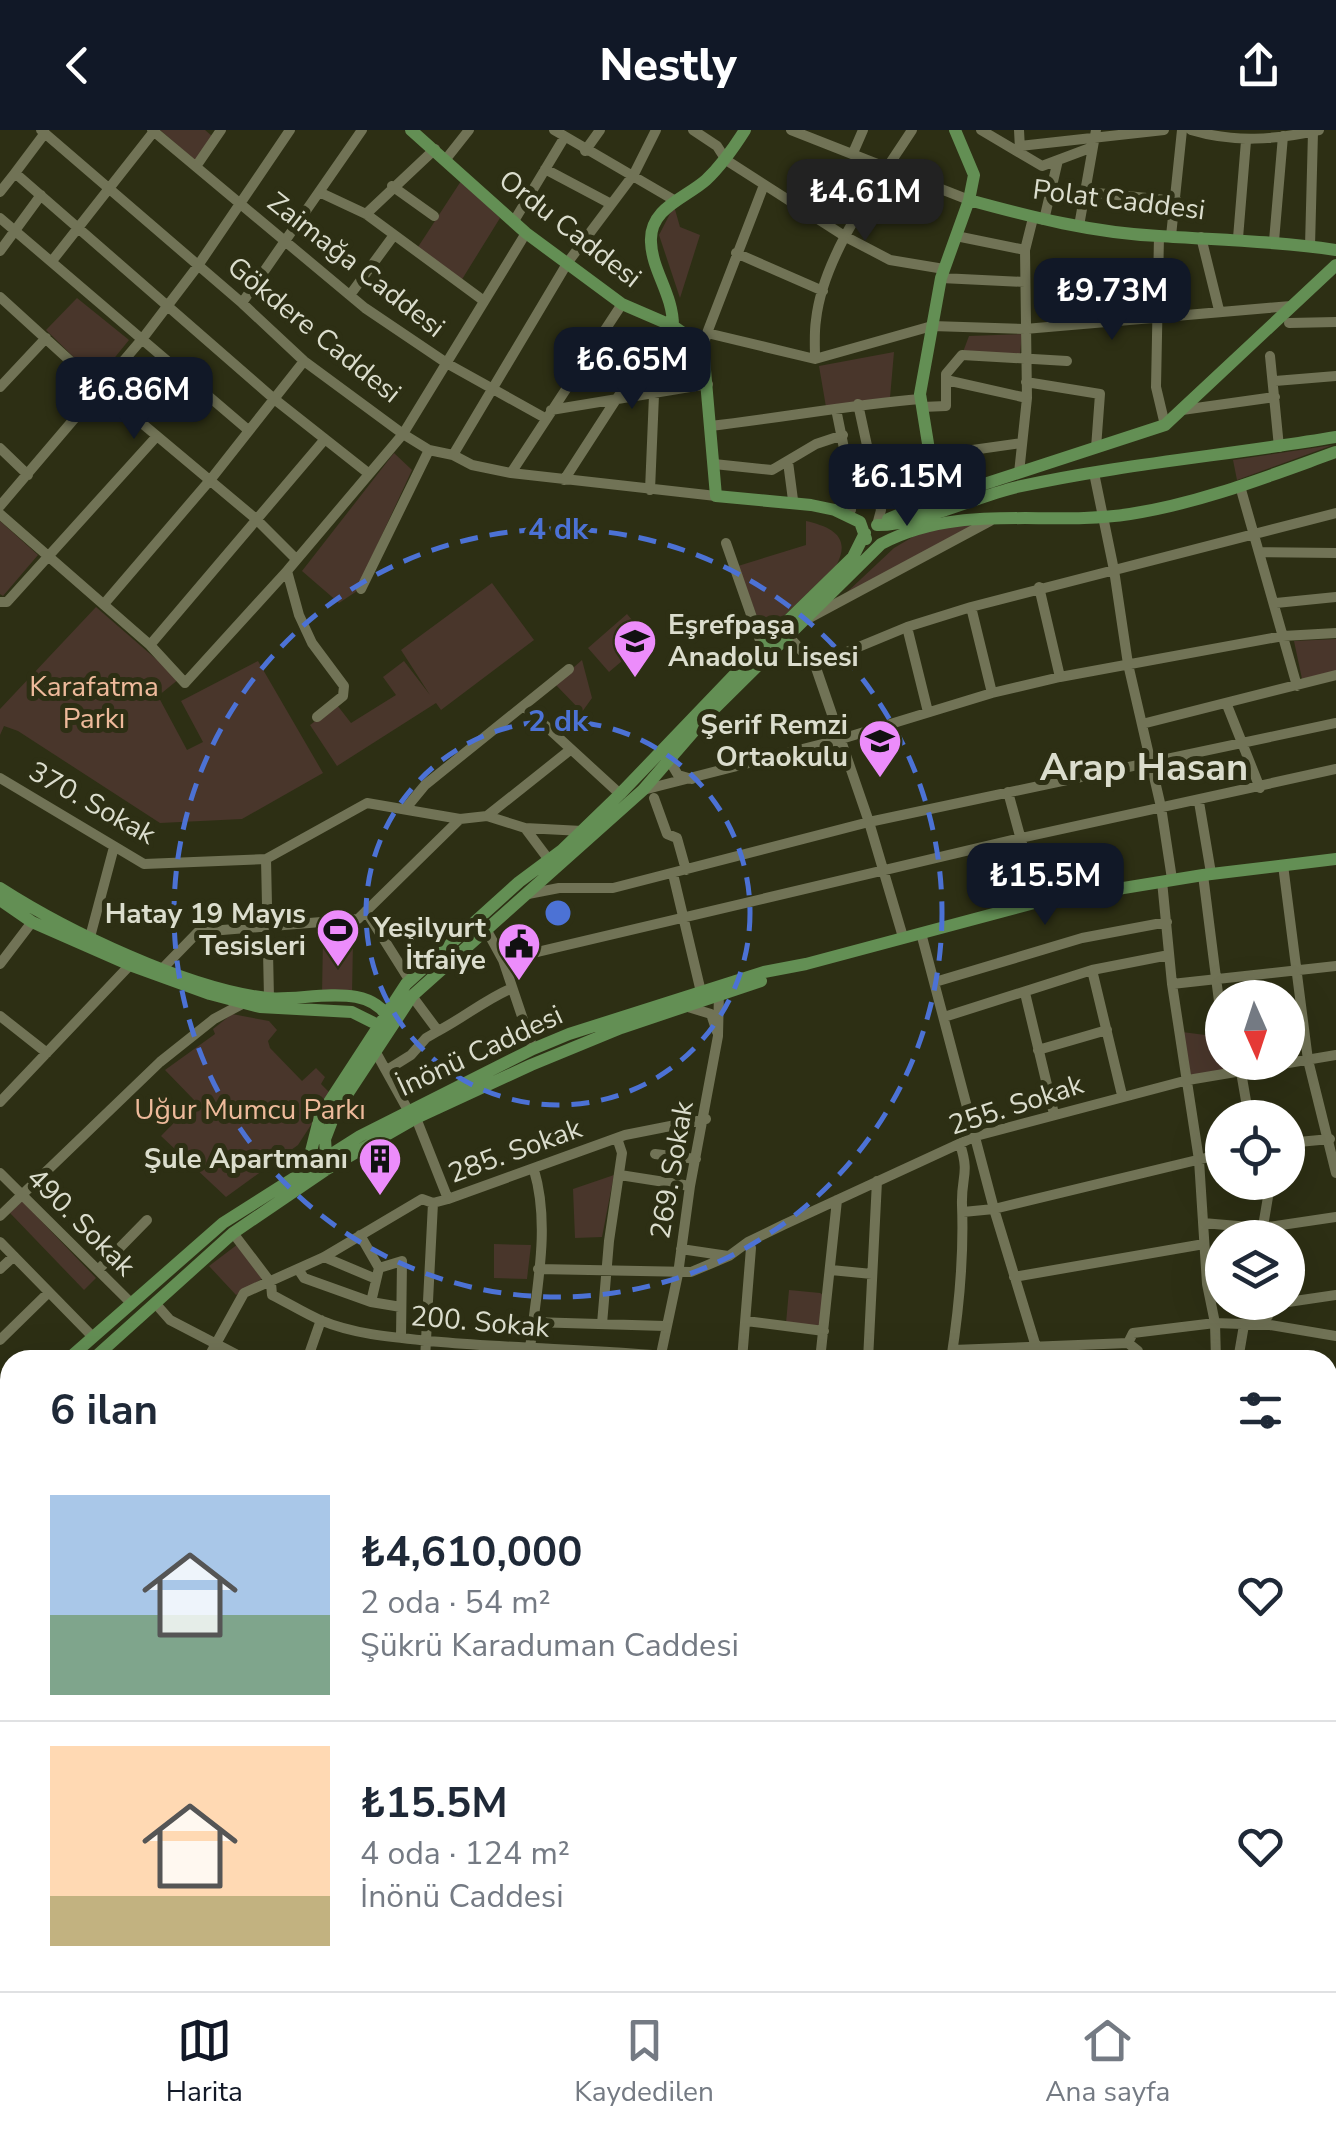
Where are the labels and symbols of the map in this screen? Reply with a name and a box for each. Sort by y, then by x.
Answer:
pin: ₺4.61M [784,159,946,244]
street label: Ordu Caddesi [491,161,649,297]
street label: Polat Caddesi [1031,171,1207,229]
street label: Zaimağa Caddesi [259,184,453,346]
street label: Gökdere Caddesi [219,248,409,412]
pin: ₺9.73M [1031,258,1193,343]
pin: ₺6.65M [551,327,713,412]
pin: ₺6.86M [53,357,215,442]
pin: ₺6.15M [826,444,988,529]
text: 4 dk [528,509,589,550]
place label: Eşrefpaşa Anadolu Lisesi [668,606,859,676]
school or university icon: Eşrefpaşa Anadolu Lisesi [612,618,658,679]
park label: Karafatma Parkı [29,668,159,738]
text: 2 dk [528,701,589,742]
place label: Şerif Remzi Ortaokulu [700,706,848,776]
school or university icon: Şerif Remzi Ortaokulu [857,718,903,779]
district label: Arap Hasan [1040,742,1248,793]
street label: 370. Sokak [22,753,163,854]
pin: ₺15.5M [964,843,1126,928]
place label: Hatay 19 Mayıs Tesisleri [105,895,306,965]
centre of rings [540,895,576,931]
sports icon: Hatay 19 Mayıs Tesisleri [315,907,361,968]
place label: Yeşilyurt İtfaiye [372,909,486,979]
public building icon: Yeşilyurt İtfaiye [496,921,542,982]
north arrow [1205,980,1305,1080]
street label: İnönü Caddesi [391,996,569,1106]
street label: 255. Sokak [944,1065,1089,1145]
park label: Uğur Mumcu Parkı [134,1091,366,1129]
street label: 269. Sokak [641,1097,703,1242]
street label: 285. Sokak [443,1109,588,1193]
building icon: Şule Apartmanı [357,1136,403,1197]
place label: Şule Apartmanı [144,1140,348,1178]
street label: 490. Sokak [18,1159,144,1285]
street label: 200. Sokak [409,1297,552,1347]

